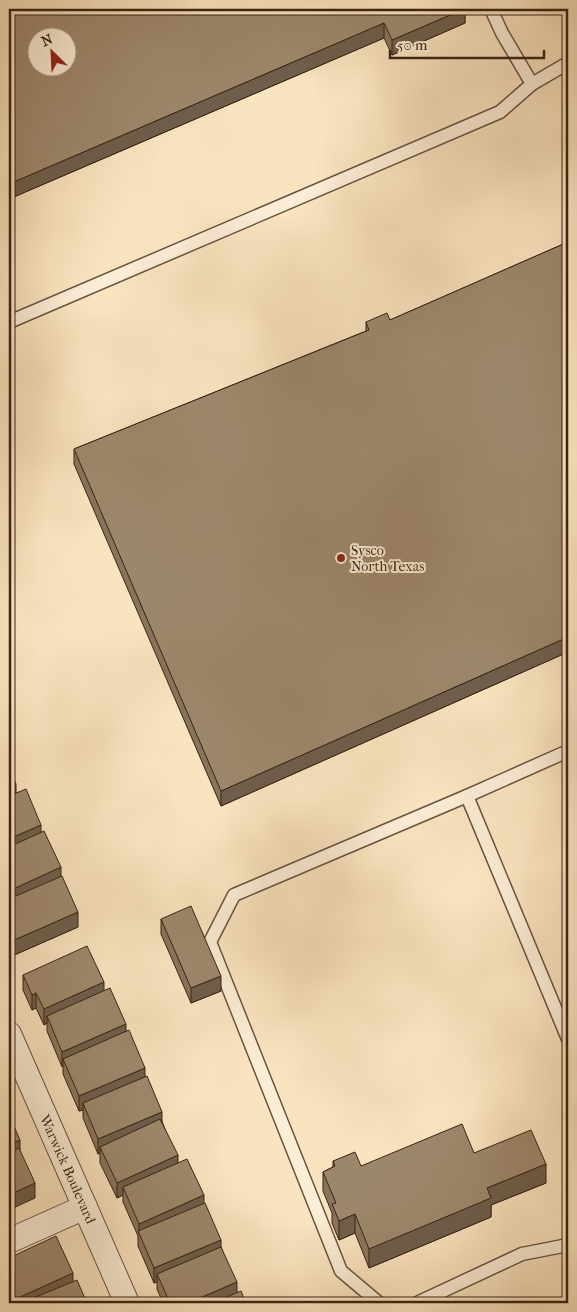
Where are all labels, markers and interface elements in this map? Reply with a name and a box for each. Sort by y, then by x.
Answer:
north arrow [28,28,78,78]
scale bar [390,28,543,60]
text: N [39,31,56,51]
text: 50 m [397,36,428,54]
place label: Sysco North Texas [351,542,424,575]
marker: Sysco North Texas [335,552,347,564]
street label: Warwick Boulevard [35,1111,99,1227]

